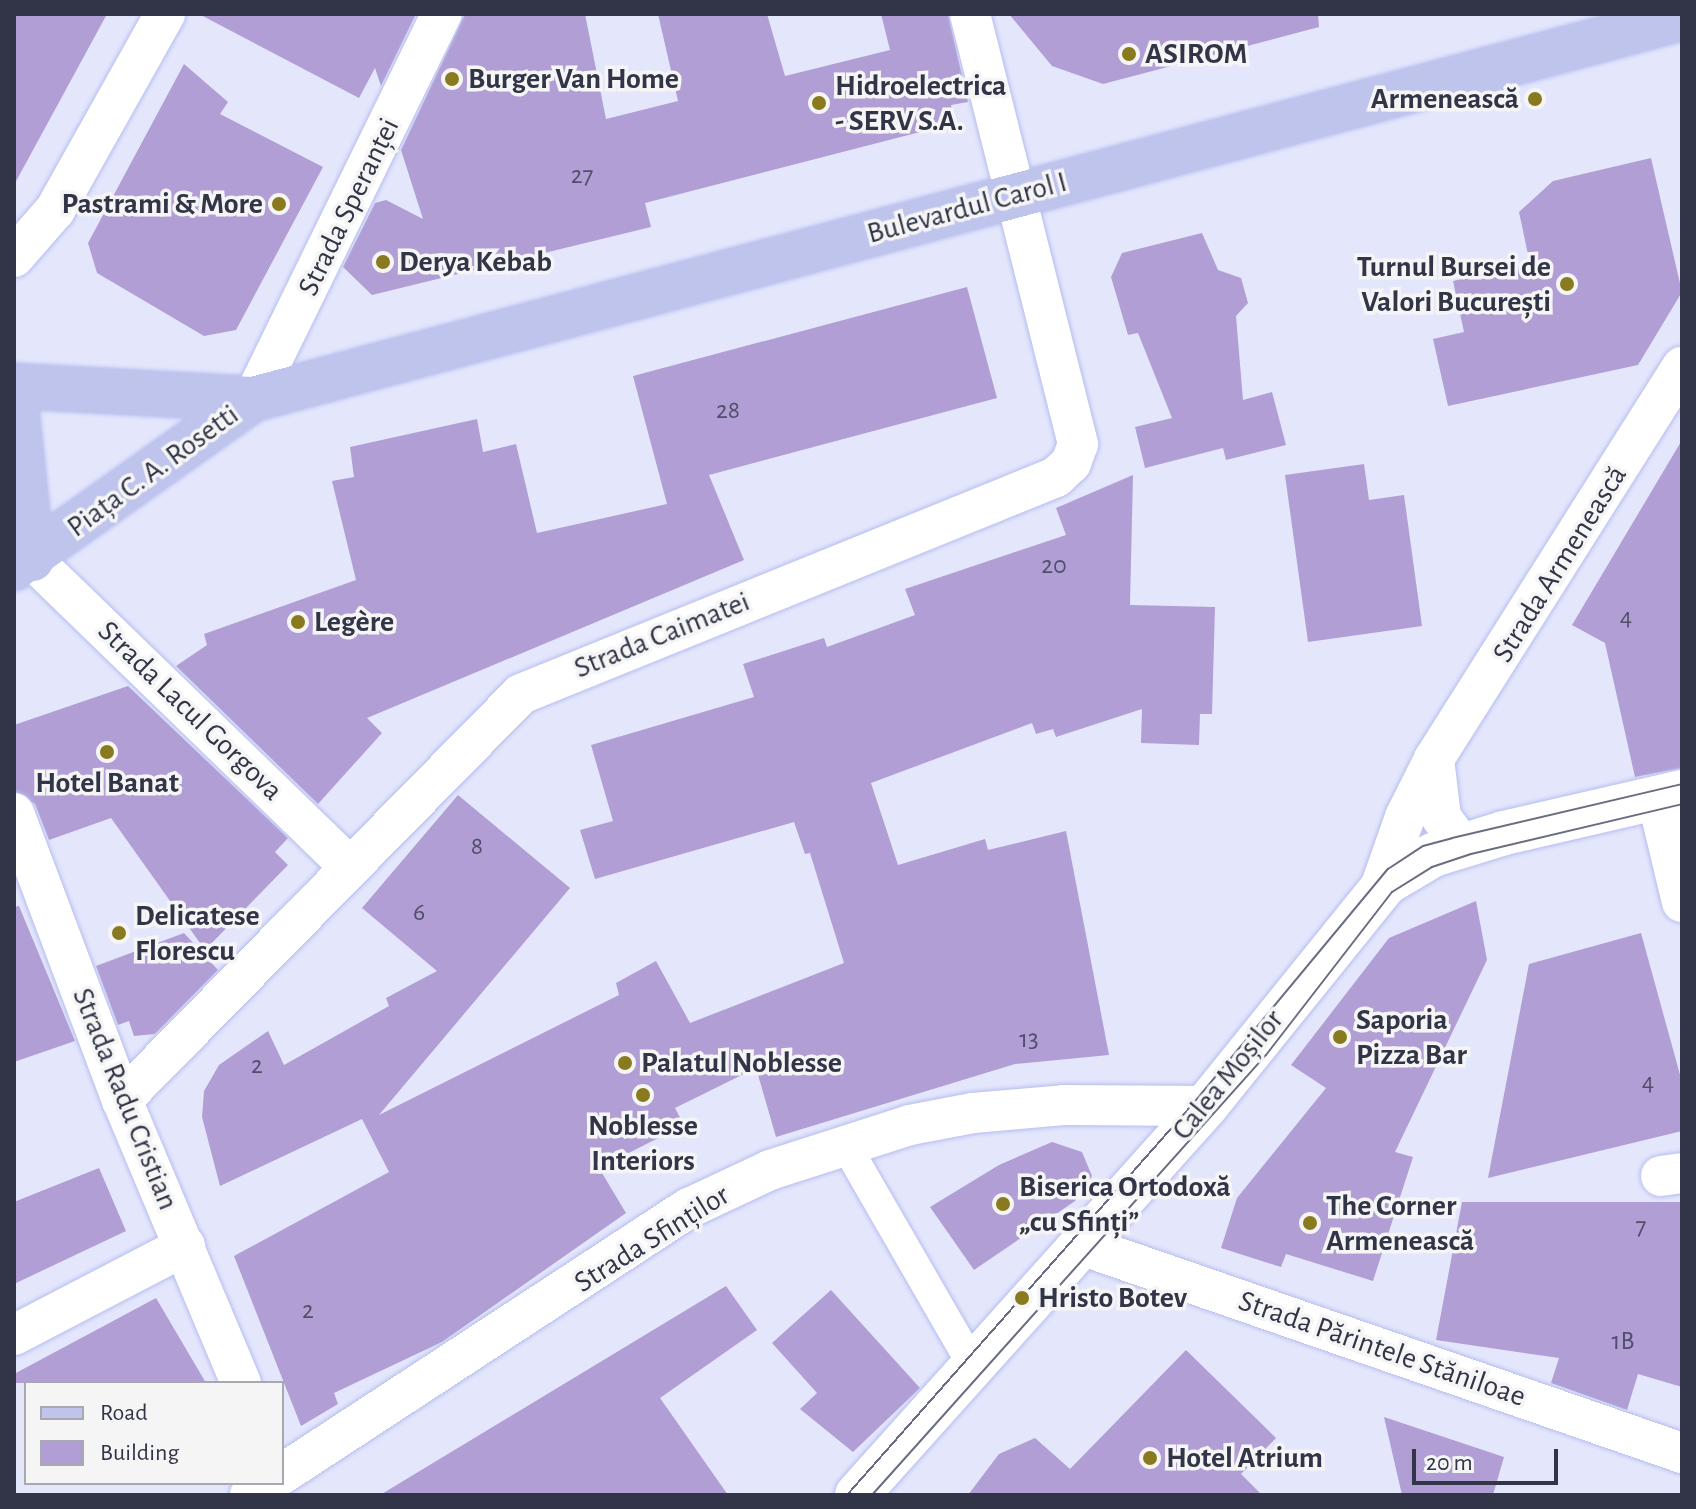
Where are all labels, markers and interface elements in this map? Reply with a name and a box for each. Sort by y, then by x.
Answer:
place label: ASIROM [1145,36,1247,72]
marker: ASIROM [1120,45,1138,63]
place label: Burger Van Home [468,61,679,97]
place label: Hidroelectrica - SERV S.A. [835,68,1006,138]
marker: Burger Van Home [443,70,461,88]
place label: Armenească [1371,81,1519,117]
marker: Armenească [1526,90,1544,108]
marker: Hidroelectrica - SERV S.A. [810,94,828,112]
street label: Strada Speranței [290,112,408,302]
house number: 27 [571,160,593,192]
street label: Bulevardul Carol I [863,164,1071,252]
place label: Pastrami & More [62,186,263,222]
marker: Pastrami & More [270,195,288,213]
place label: Derya Kebab [399,244,552,280]
place label: Turnul Bursei de Valori București [1357,249,1551,320]
marker: Derya Kebab [374,253,392,271]
marker: Turnul Bursei de Valori București [1558,275,1576,293]
house number: 28 [716,395,740,427]
street label: Piața C. A. Rosetti [60,397,246,545]
street label: Strada Armenească [1485,459,1635,669]
house number: 20 [1041,550,1067,582]
street label: Strada Caimatei [569,583,755,687]
house number: 4 [1620,602,1632,634]
place label: Legère [314,604,394,640]
marker: Legère [289,613,307,631]
street label: Strada Lacul Gorgova [90,614,290,808]
marker: Hotel Banat [98,743,116,761]
place label: Hotel Banat [35,765,179,801]
house number: 8 [471,831,483,863]
house number: 6 [413,897,425,929]
place label: Delicatese Florescu [135,898,260,968]
marker: Delicatese Florescu [110,924,128,942]
street label: Strada Radu Cristian [64,983,186,1215]
place label: Saporia Pizza Bar [1356,1002,1467,1072]
street label: Calea Moșilor [1165,1003,1291,1147]
house number: 13 [1019,1024,1039,1056]
marker: Saporia Pizza Bar [1331,1028,1349,1046]
place label: Palatul Noblesse [641,1045,842,1081]
house number: 2 [251,1050,263,1082]
marker: Palatul Noblesse [616,1054,634,1072]
house number: 4 [1642,1067,1654,1099]
marker: Noblesse Interiors [634,1086,652,1104]
place label: Noblesse Interiors [588,1108,698,1178]
place label: Biserica Ortodoxă „cu Sfinți” [1019,1169,1231,1240]
street label: Strada Sfinților [568,1177,736,1301]
place label: The Corner Armenească [1326,1188,1474,1258]
marker: Biserica Ortodoxă „cu Sfinți” [994,1195,1012,1213]
house number: 7 [1636,1211,1646,1243]
marker: The Corner Armenească [1301,1214,1319,1232]
place label: Hristo Botev [1038,1280,1187,1316]
street label: Strada Părintele Stăniloae [1234,1283,1530,1415]
marker: Hristo Botev [1013,1289,1031,1307]
house number: 2 [302,1295,314,1327]
house number: 1B [1612,1326,1634,1358]
legend [24,1381,284,1485]
text: Road [100,1401,148,1425]
scale bar [1416,1433,1562,1483]
place label: Hotel Atrium [1166,1440,1323,1476]
text: Building [100,1441,179,1465]
marker: Hotel Atrium [1141,1449,1159,1467]
text: 20 m [1426,1451,1473,1475]

